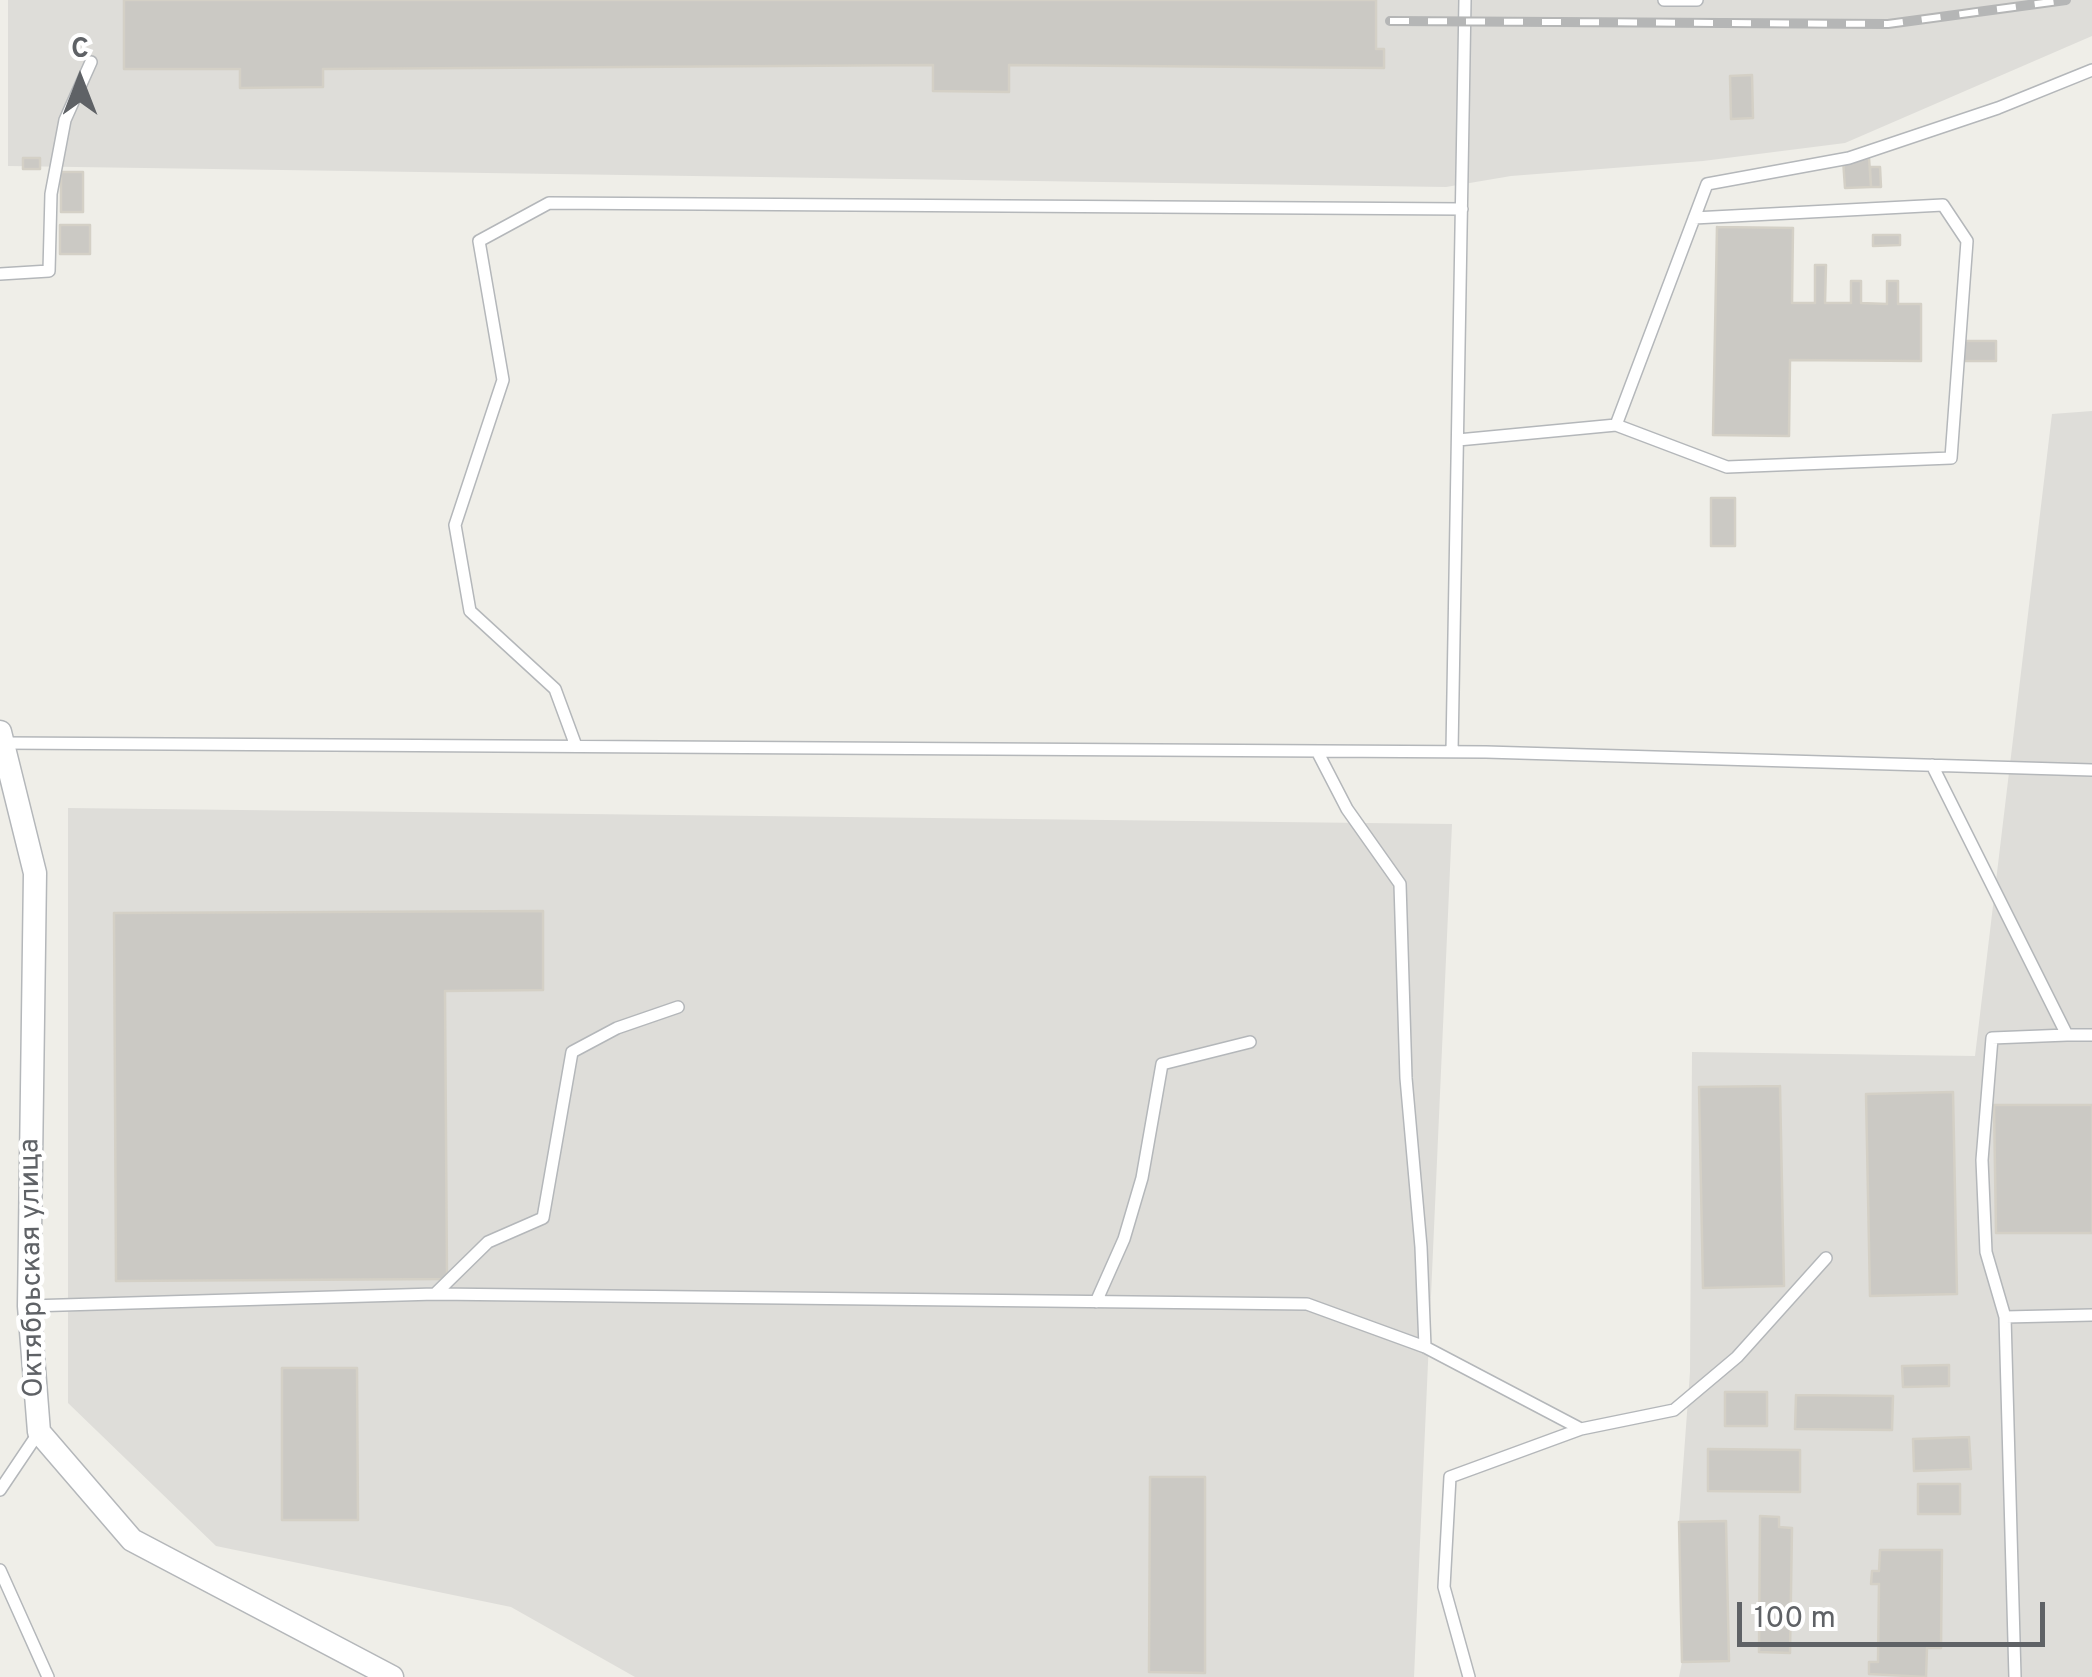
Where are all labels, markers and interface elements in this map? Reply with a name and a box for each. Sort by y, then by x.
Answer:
north arrow [30,30,130,130]
text: С [71,32,89,68]
street label: Октябрьская улица [15,1138,53,1398]
scale bar [1742,1582,2050,1644]
text: 100 m [1754,1601,1836,1638]

